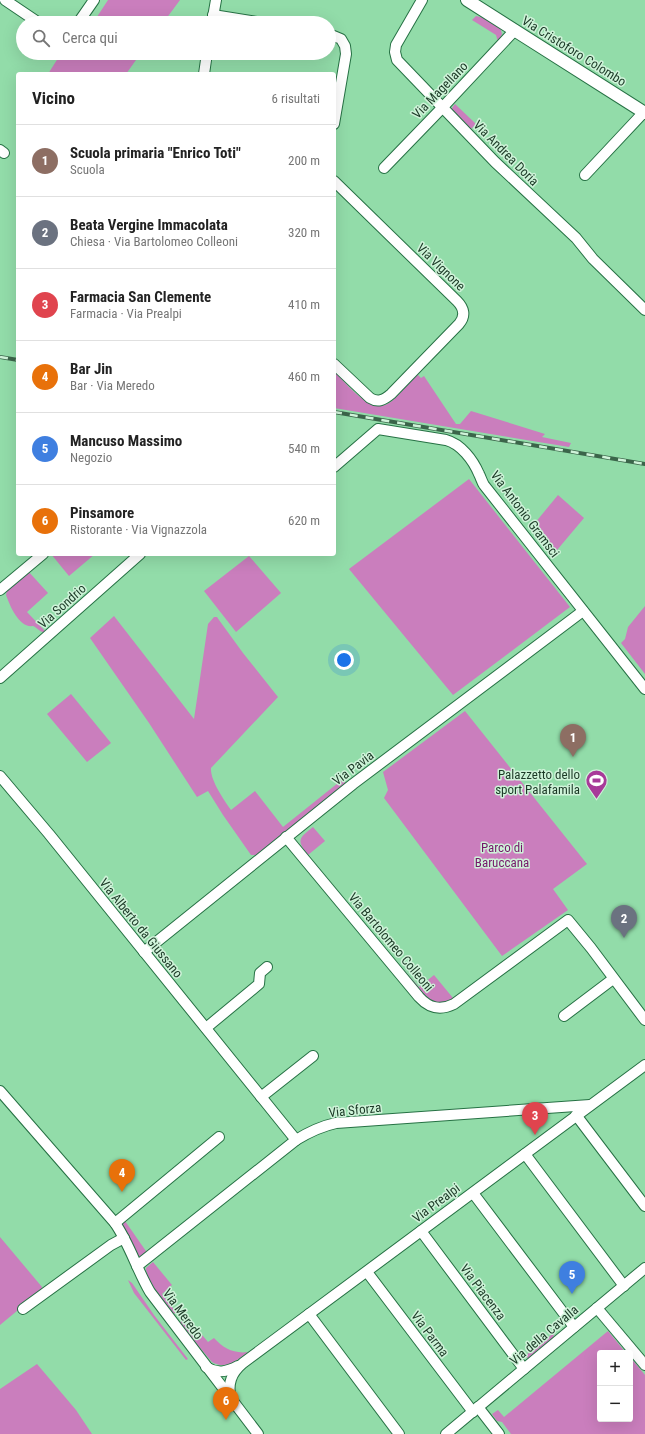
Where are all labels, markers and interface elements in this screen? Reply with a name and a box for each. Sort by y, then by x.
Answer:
street label: Via Cristoforo Colombo [519,13,629,89]
search box [16,16,336,60]
icon: search [30,27,52,49]
text: Cerca qui [62,29,118,47]
street label: Via Magellano [409,59,471,121]
text: Vicino [32,88,75,108]
text: 6 risultati [272,91,320,106]
street label: Via Andrea Doria [470,117,542,189]
text: Scuola primaria "Enrico Toti" [70,144,241,162]
text: 1 [42,153,48,168]
text: 200 m [288,153,320,168]
text: Scuola [70,162,105,177]
text: Beata Vergine Immacolata [70,216,228,234]
text: 2 [42,225,48,240]
text: 320 m [288,225,320,240]
text: Chiesa · Via Bartolomeo Colleoni [70,234,238,249]
street label: Via Vignone [414,240,468,294]
text: Farmacia San Clemente [70,288,211,306]
text: 3 [42,297,48,312]
text: 410 m [288,297,320,312]
text: Farmacia · Via Prealpi [70,306,182,321]
text: Bar Jin [70,360,112,378]
text: 4 [42,369,48,384]
text: 460 m [288,369,320,384]
text: Bar · Via Meredo [70,378,155,393]
text: Mancuso Massimo [70,432,182,450]
text: 5 [42,441,48,456]
text: 540 m [288,441,320,456]
text: Negozio [70,450,112,465]
street label: Via Antonio Gramsci [488,468,562,560]
text: Pinsamore [70,504,134,522]
text: 6 [42,513,48,528]
text: 620 m [288,513,320,528]
text: Ristorante · Via Vignazzola [70,522,207,537]
street label: Via Sondrio [35,581,89,631]
your location [334,650,354,670]
pin: 1 [560,724,586,757]
street label: Via Pavia [330,748,376,788]
place label: Palazzetto dello sport Palafamila [495,767,580,797]
sports icon: Palazzetto dello sport Palafamila [583,768,609,801]
park label: Parco di Baruccana [475,840,529,870]
street label: Via Alberto da Giussano [96,875,186,981]
street label: Via Bartolomeo Colleoni [345,890,437,994]
pin: 2 [611,905,637,938]
street label: Via Sforza [328,1100,382,1120]
pin: 3 [522,1102,548,1135]
pin: 4 [109,1159,135,1192]
street label: Via Prealpi [409,1180,463,1226]
street label: Via Piacenza [457,1261,509,1323]
pin: 5 [559,1261,585,1294]
street label: Via Meredo [160,1286,206,1342]
street label: Via della Cavalla [507,1302,581,1368]
street label: Via Parma [408,1308,452,1360]
map controls [597,1350,633,1422]
button: + [597,1350,633,1386]
button: − [597,1386,633,1422]
pin: 6 [213,1387,239,1420]

